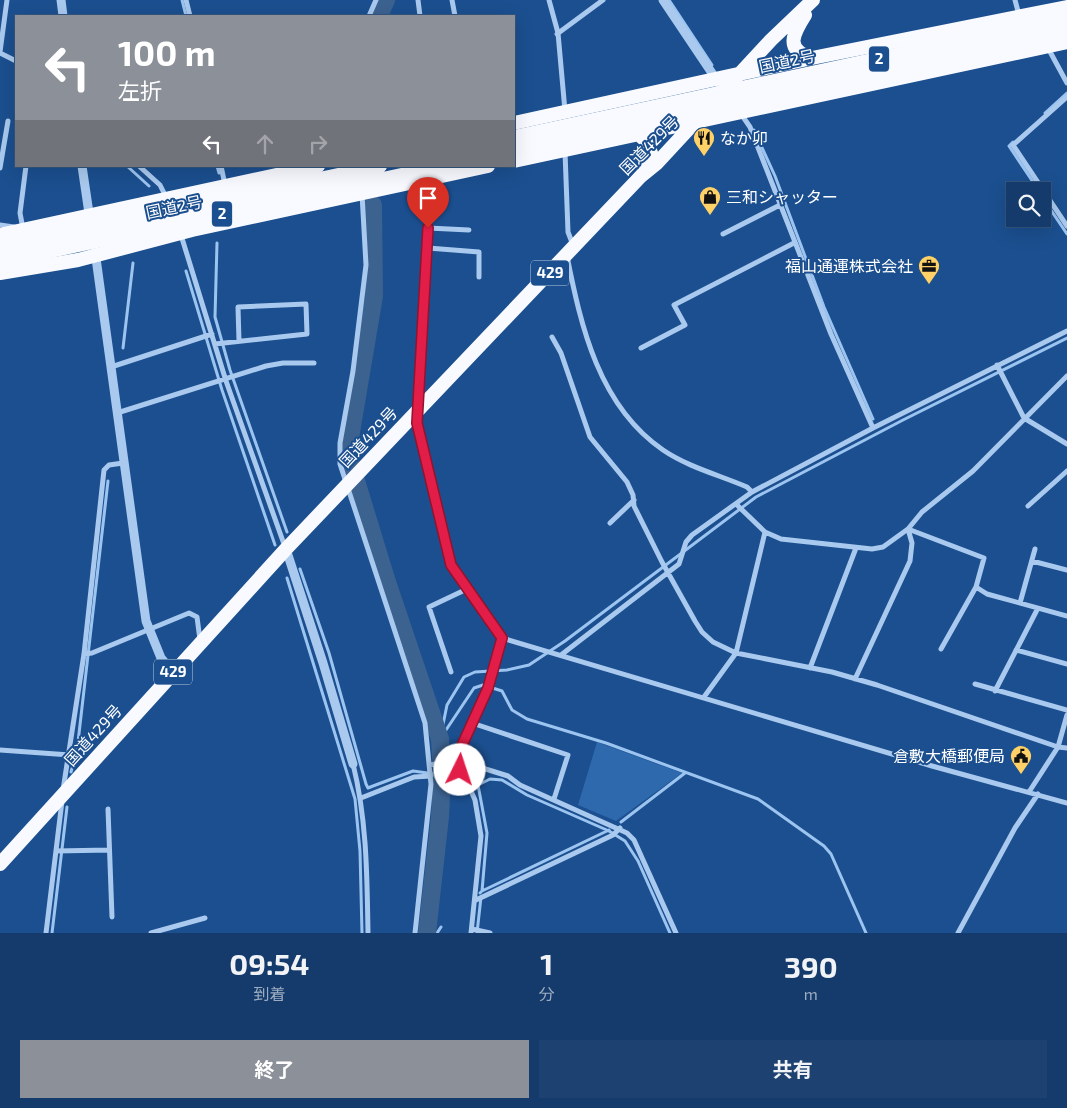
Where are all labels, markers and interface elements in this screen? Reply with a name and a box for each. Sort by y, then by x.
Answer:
text: 100 m [118,31,216,73]
icon: left [35,35,100,100]
street label: 国道2号 [757,45,817,76]
road number: 2 [869,46,889,72]
text: 左折 [118,77,162,103]
street label: 国道429号 [615,111,682,178]
restaurant icon: なか卯 [692,126,716,157]
place label: なか卯 [720,128,768,147]
icon: left [198,130,226,158]
icon: ahead [251,130,279,158]
icon: right [304,130,332,158]
pin [407,177,449,228]
map controls [1006,182,1051,227]
button: search [1006,182,1051,227]
icon: arrive [414,184,442,212]
shop icon: 三和シャッター [698,185,722,216]
place label: 三和シャッター [726,187,838,206]
street label: 国道2号 [144,191,204,222]
road number: 2 [212,202,232,226]
office icon: 福山通運株式会社 [917,254,941,285]
place label: 福山通運株式会社 [785,256,913,275]
road number: 429 [531,260,569,286]
street label: 国道429号 [335,402,400,471]
road number: 429 [154,660,192,684]
street label: 国道429号 [60,700,125,769]
position arrow [433,743,485,795]
public building icon: 倉敷大橋郵便局 [1009,744,1033,775]
place label: 倉敷大橋郵便局 [893,746,1005,765]
text: 09:54 [229,945,309,981]
text: 1 [540,945,553,981]
text: 390 [784,948,838,984]
text: 到着 [253,984,285,1003]
text: 分 [539,984,555,1003]
text: m [804,984,818,1003]
button: 終了 [20,1040,529,1098]
button: 共有 [539,1040,1047,1098]

